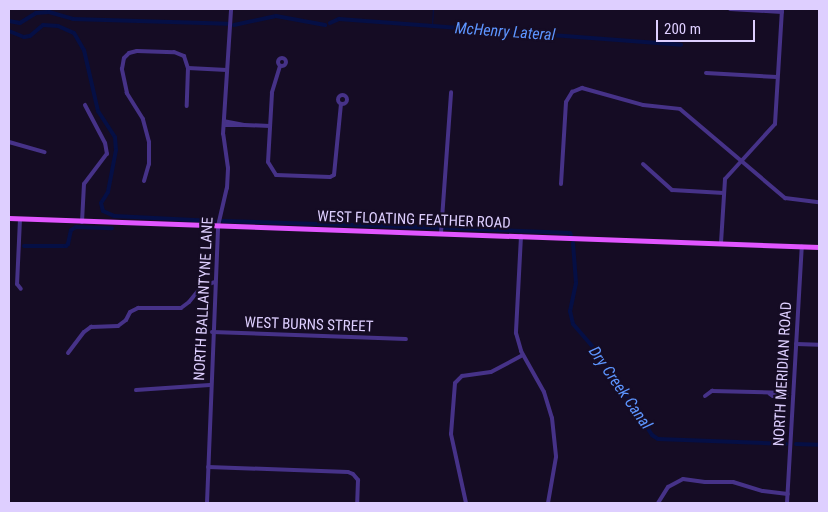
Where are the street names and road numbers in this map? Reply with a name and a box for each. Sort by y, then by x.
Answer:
street label: WEST FLOATING FEATHER ROAD [317,208,511,232]
street label: NORTH BALLANTYNE LANE [191,217,217,381]
street label: NORTH MERIDIAN ROAD [770,301,796,447]
street label: WEST BURNS STREET [244,314,374,336]

